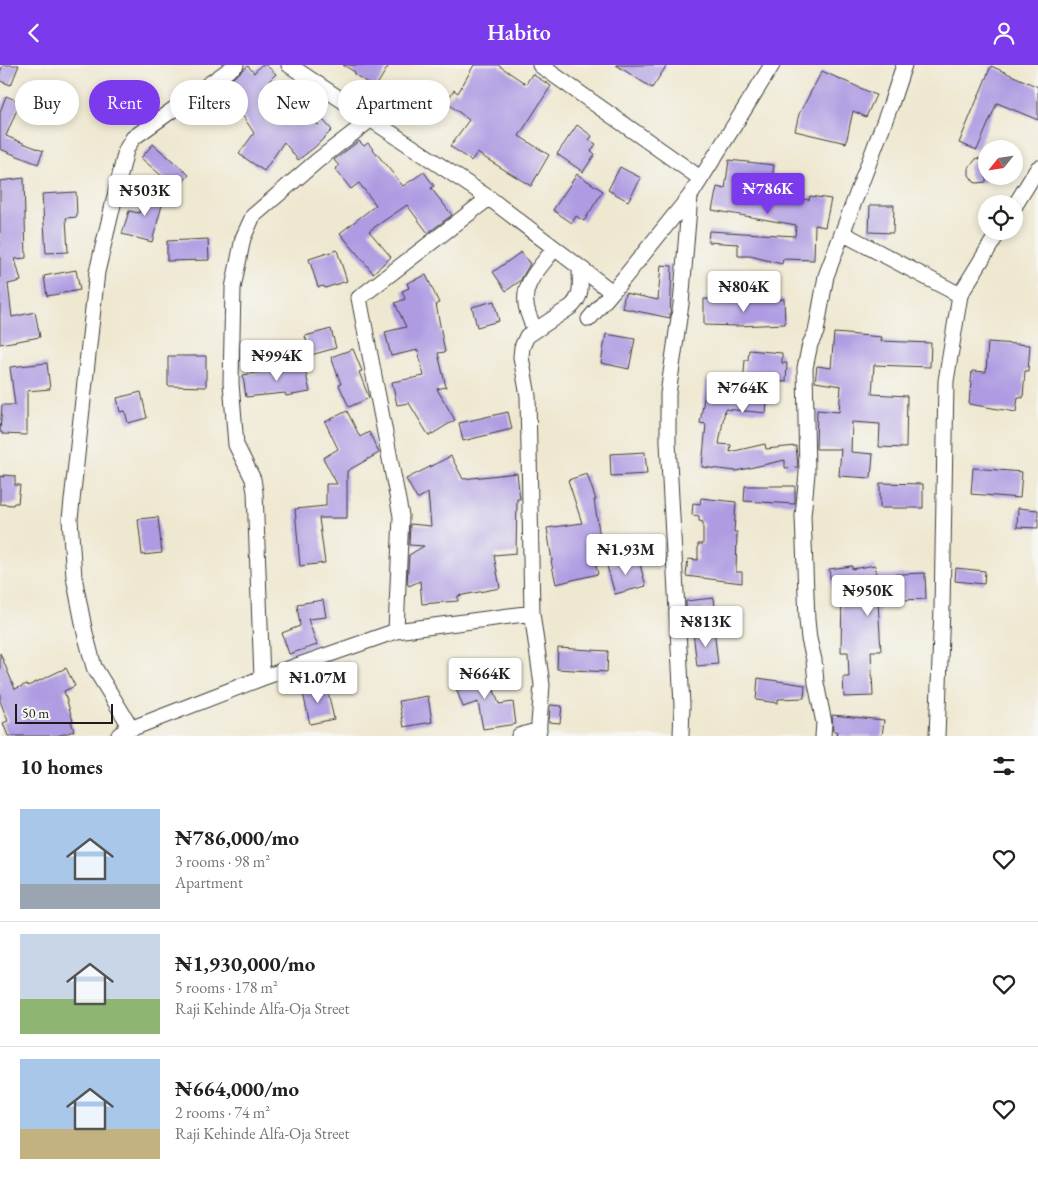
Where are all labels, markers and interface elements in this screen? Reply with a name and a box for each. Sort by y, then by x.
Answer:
text: Habito [487,18,551,47]
icon: back [20,19,48,47]
icon: person [990,19,1018,47]
chip: Buy [15,80,79,125]
chip: Rent [89,80,160,125]
chip: Filters [170,80,248,125]
chip: New [258,80,328,125]
chip: Apartment [338,80,450,125]
north arrow [978,140,1022,185]
map controls [978,140,1023,240]
pin: ₦786K [733,173,803,215]
pin: ₦503K [110,175,180,217]
text: ₦786K [743,178,793,199]
text: ₦503K [120,180,170,201]
button: locate [978,195,1023,240]
pin: ₦804K [709,271,779,313]
text: ₦804K [719,276,769,297]
pin: ₦994K [242,339,312,382]
text: ₦994K [252,345,302,366]
pin: ₦764K [708,371,778,414]
text: ₦764K [718,377,768,398]
pin: ₦1.93M [585,533,667,576]
text: ₦1.93M [597,539,655,560]
pin: ₦950K [833,575,903,617]
text: ₦950K [843,580,893,601]
pin: ₦813K [671,605,741,648]
text: ₦813K [681,611,731,632]
pin: ₦664K [450,657,520,700]
pin: ₦1.07M [277,661,359,704]
text: ₦664K [460,663,510,684]
text: ₦1.07M [289,667,347,688]
scale bar [15,701,112,724]
text: 50 m [22,704,49,722]
icon: filters [990,752,1018,780]
text: 10 homes [20,753,103,780]
text: ₦786,000/mo [175,824,299,851]
icon: home [60,829,120,889]
icon: heart [990,845,1018,873]
text: 3 rooms · 98 m² [175,851,270,872]
text: Apartment [175,872,243,893]
text: ₦1,930,000/mo [175,950,315,977]
icon: home [60,954,120,1014]
icon: heart [990,970,1018,998]
text: 5 rooms · 178 m² [175,977,278,998]
text: Raji Kehinde Alfa-Oja Street [175,998,350,1019]
text: ₦664,000/mo [175,1075,299,1102]
icon: home [60,1079,120,1139]
icon: heart [990,1095,1018,1123]
text: 2 rooms · 74 m² [175,1102,270,1123]
text: Raji Kehinde Alfa-Oja Street [175,1123,350,1144]

